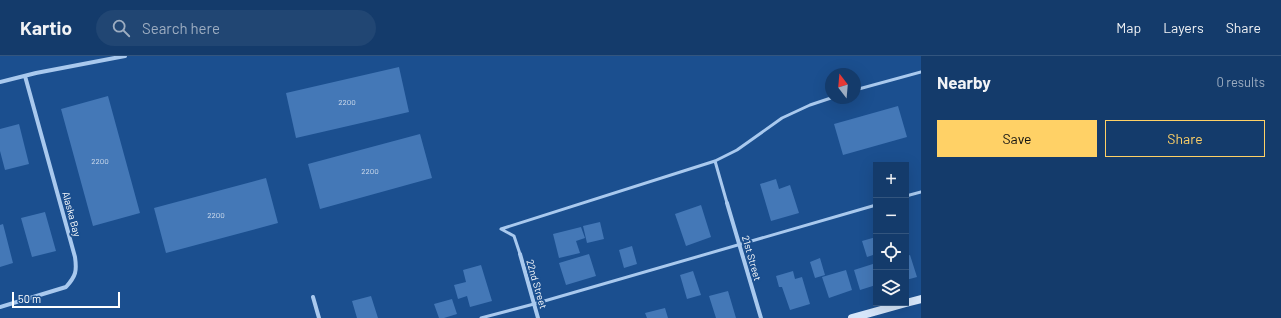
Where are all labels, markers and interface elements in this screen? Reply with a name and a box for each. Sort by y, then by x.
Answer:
search box [96,10,376,46]
text: Kartio [20,16,72,39]
icon: search [110,17,132,39]
text: Search here [142,19,220,37]
text: Map [1116,19,1141,36]
text: Layers [1163,19,1204,36]
text: Share [1226,19,1261,36]
north arrow [825,68,861,104]
text: Nearby [937,72,991,92]
text: 0 results [1216,74,1265,90]
house number: 2200 [338,97,356,107]
button: Save [937,120,1097,157]
button: Share [1105,120,1265,157]
house number: 2200 [91,156,109,166]
map controls [873,162,909,306]
button: + [873,162,909,198]
house number: 2200 [361,166,379,176]
street label: Alaska Bay [60,190,84,238]
button: − [873,198,909,234]
house number: 2200 [207,210,225,220]
street label: 21st Street [740,234,764,282]
button: locate [873,234,909,270]
street label: 22nd Street [524,258,550,310]
button: layers [873,270,909,306]
scale bar [12,290,120,309]
text: 50 m [18,292,41,305]

